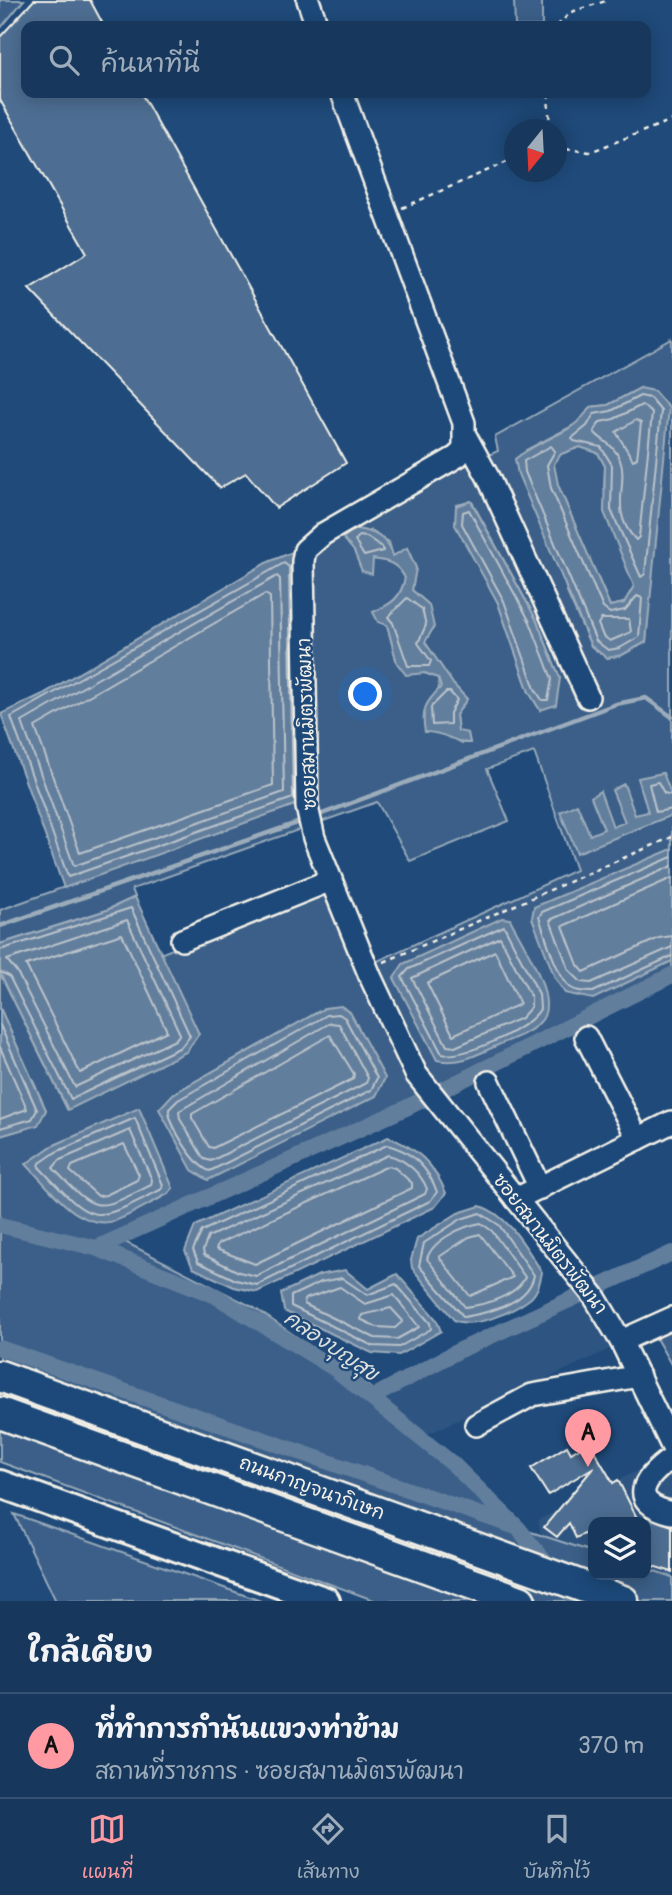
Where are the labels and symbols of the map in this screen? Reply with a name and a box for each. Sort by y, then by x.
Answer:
north arrow [504,119,567,182]
street label: ซอยสมานมิตรพัฒนา [292,637,322,811]
your location [348,677,382,711]
street label: ซอยสมานมิตรพัฒนา [487,1169,613,1319]
water label: คลองบุญสุข [278,1305,385,1390]
pin: A [565,1409,611,1467]
street label: ถนนกาญจนาภิเษก [236,1451,388,1525]

